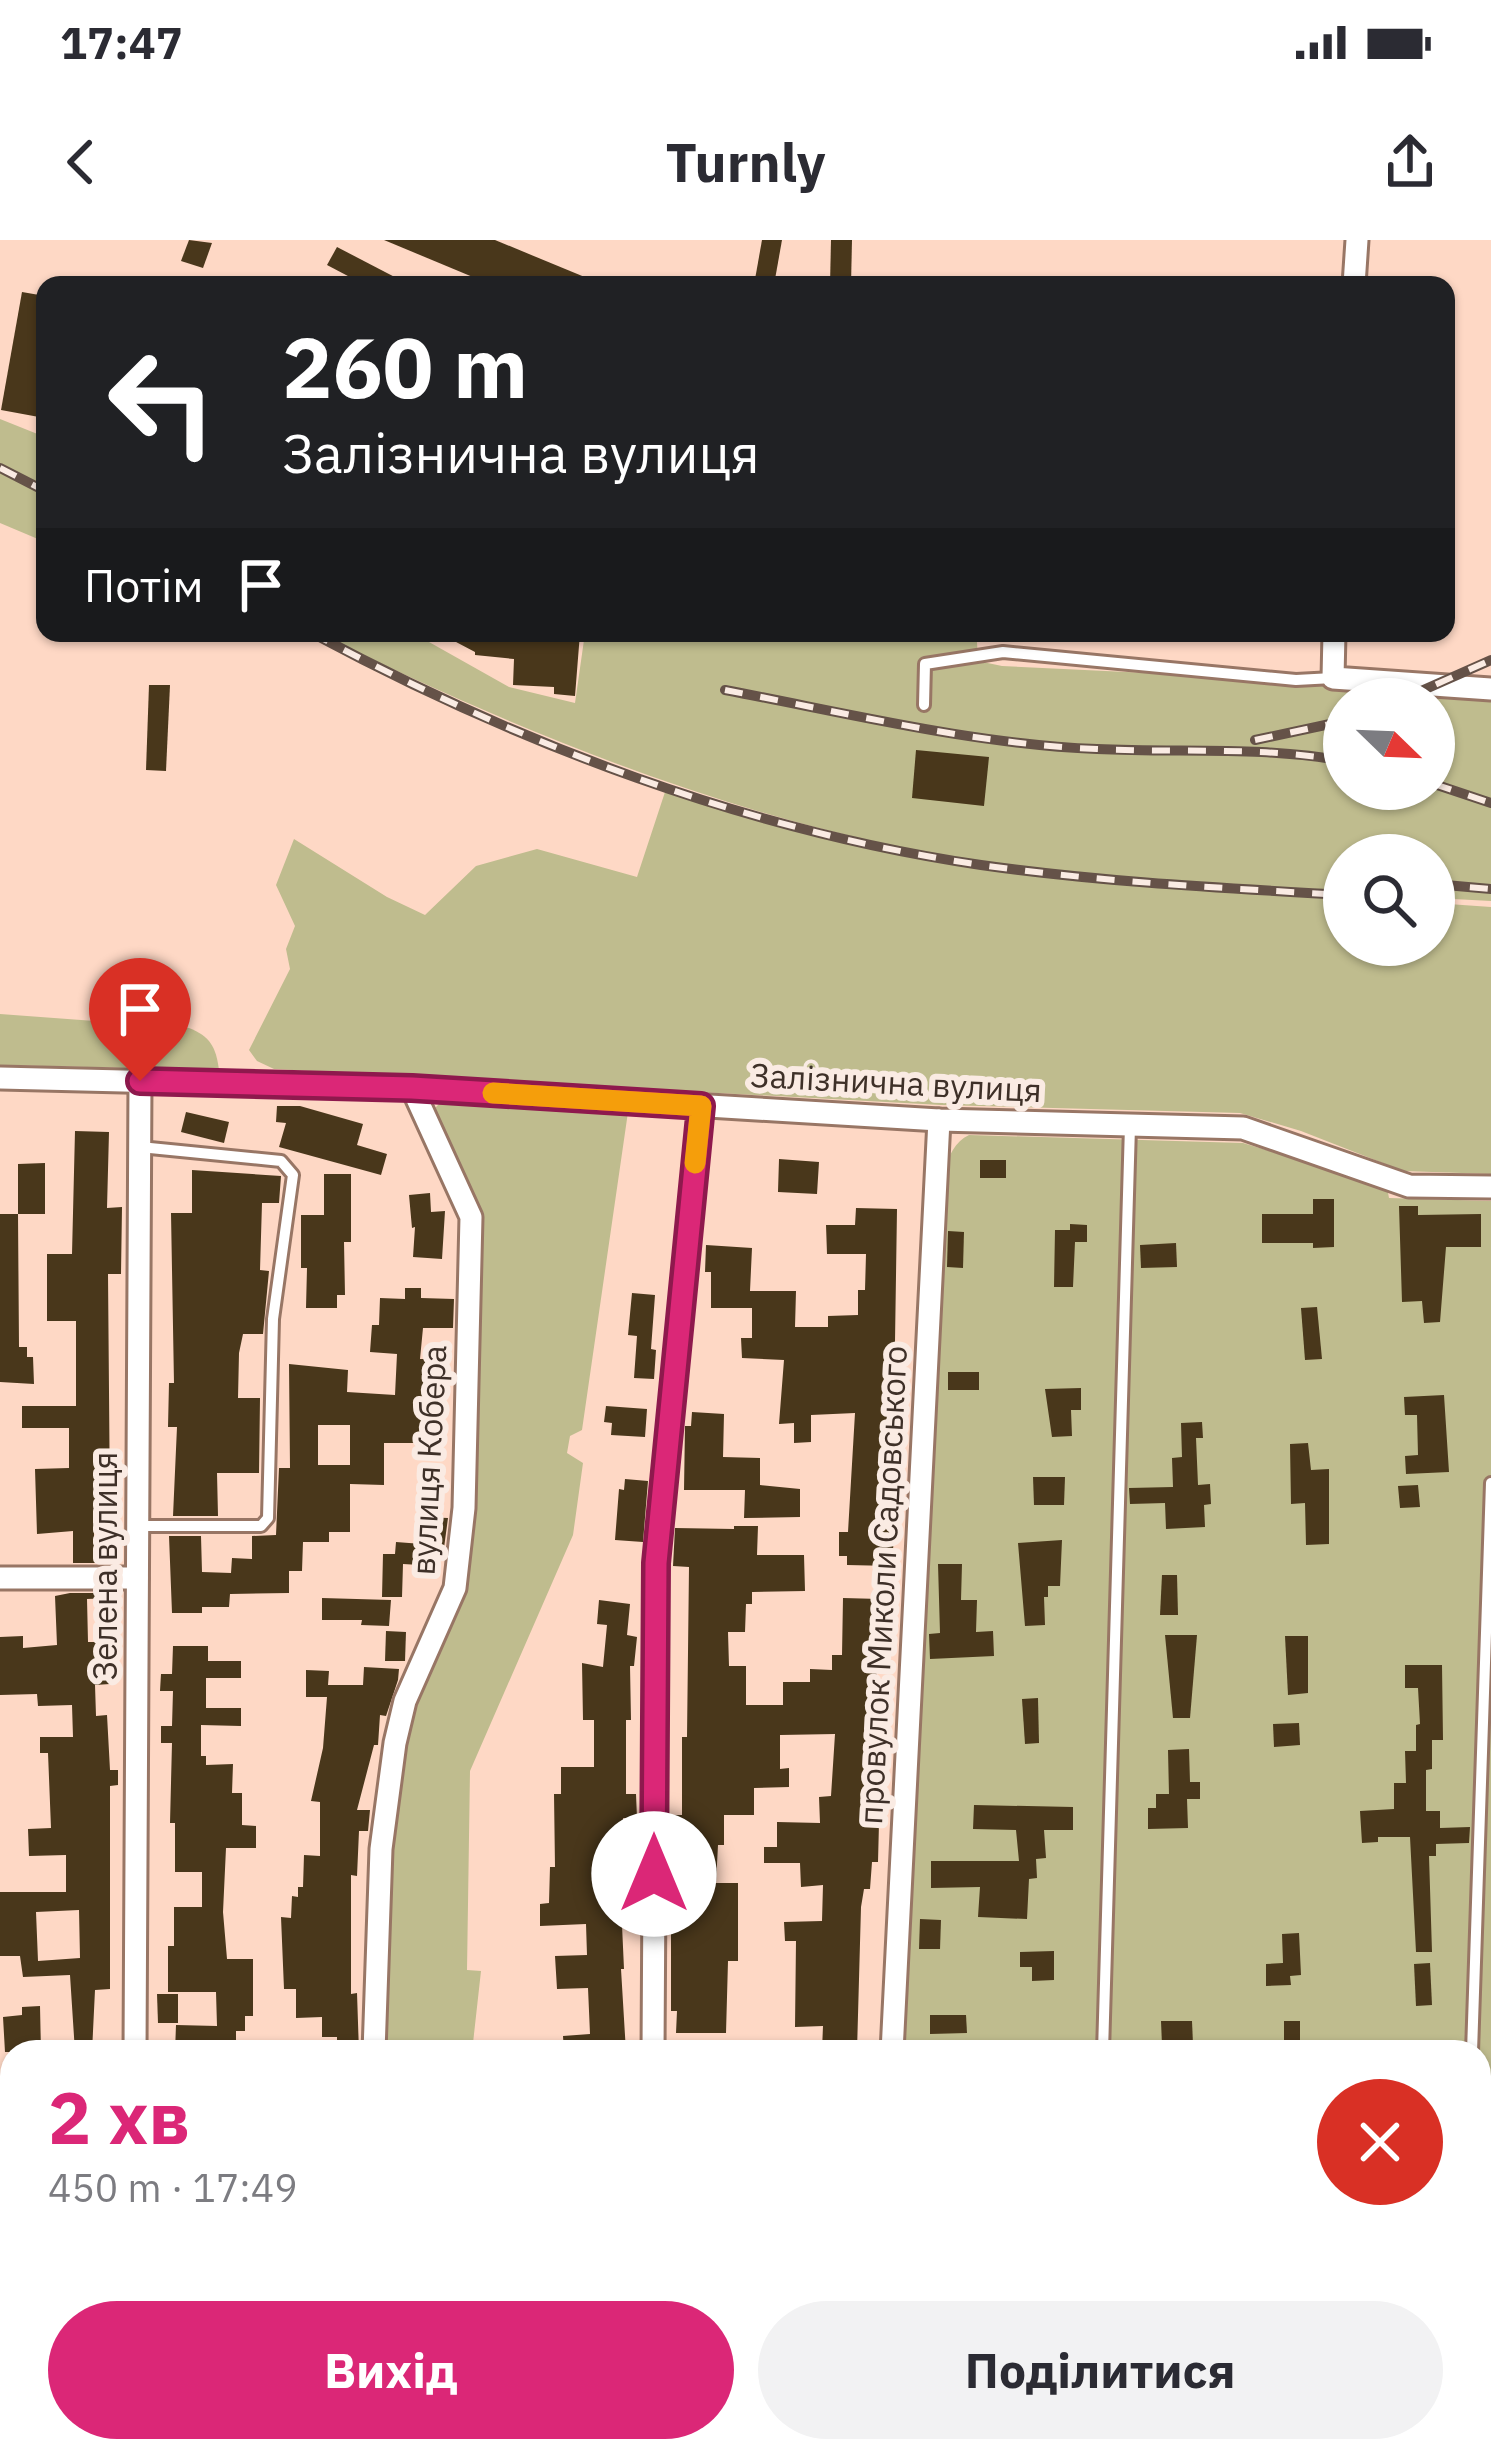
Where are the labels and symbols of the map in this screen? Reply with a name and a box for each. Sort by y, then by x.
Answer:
north arrow [1323,678,1455,810]
pin [89,958,191,1081]
street label: Залізнична вулиця [749,1053,1043,1111]
street label: вулиця Кобера [400,1344,456,1576]
street label: провулок Миколи Садовського [848,1345,916,1825]
street label: Зелена вулиця [83,1452,126,1680]
position arrow [591,1811,717,1937]

